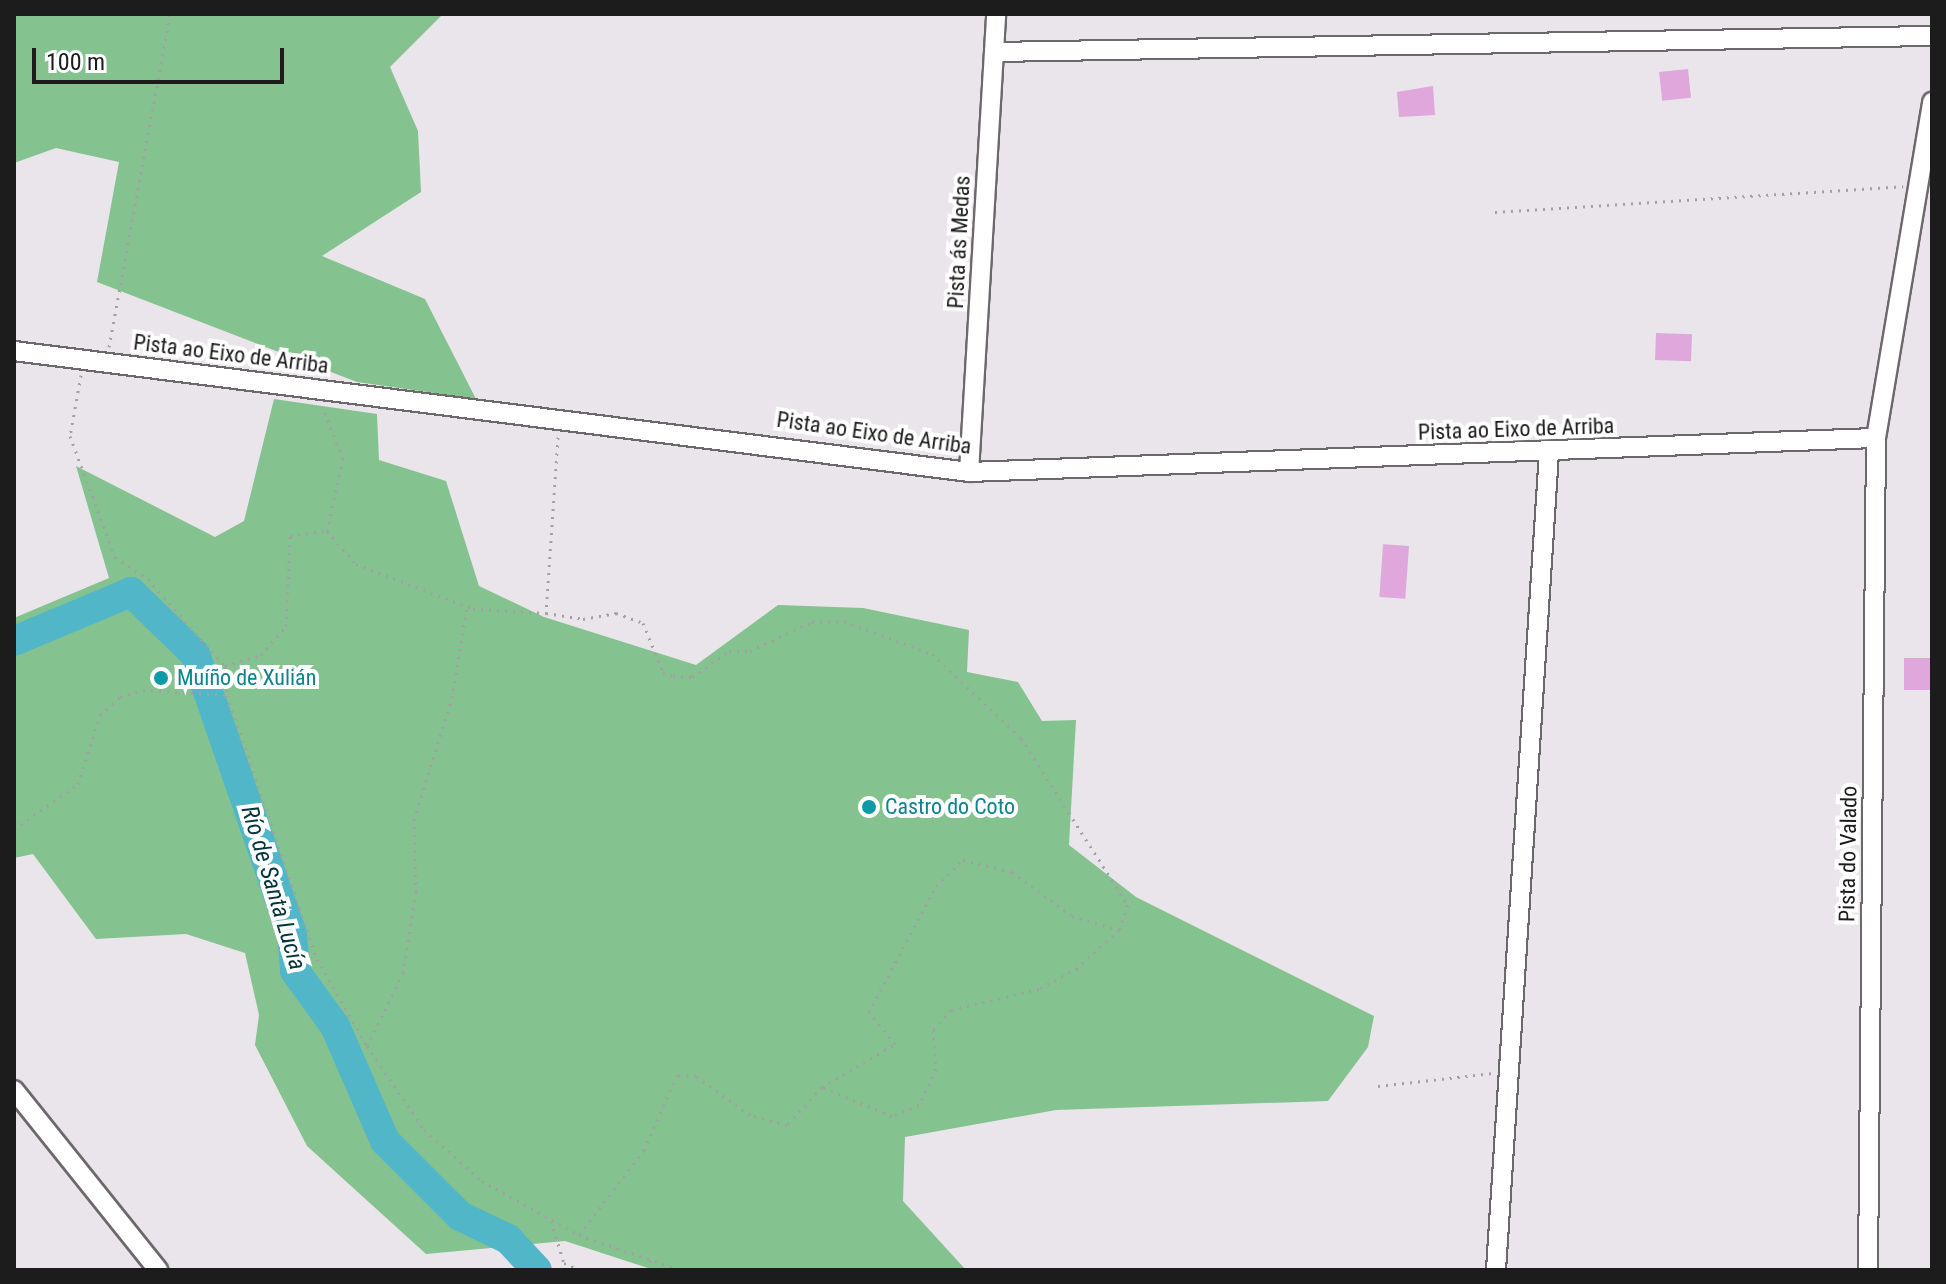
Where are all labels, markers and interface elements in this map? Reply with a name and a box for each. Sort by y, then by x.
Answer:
scale bar [36,32,288,82]
text: 100 m [46,48,105,76]
street label: Pista ás Medas [942,175,976,309]
street label: Pista ao Eixo de Arriba [132,329,330,379]
street label: Pista ao Eixo de Arriba [775,406,973,460]
street label: Pista ao Eixo de Arriba [1417,412,1615,446]
place label: Muíño de Xulián [177,665,316,691]
marker: Muíño de Xulián [152,669,170,687]
street label: Pista do Valado [1834,786,1862,922]
place label: Castro do Coto [885,794,1015,820]
marker: Castro do Coto [860,798,878,816]
water label: Río de Santa Lucía [234,802,312,974]

